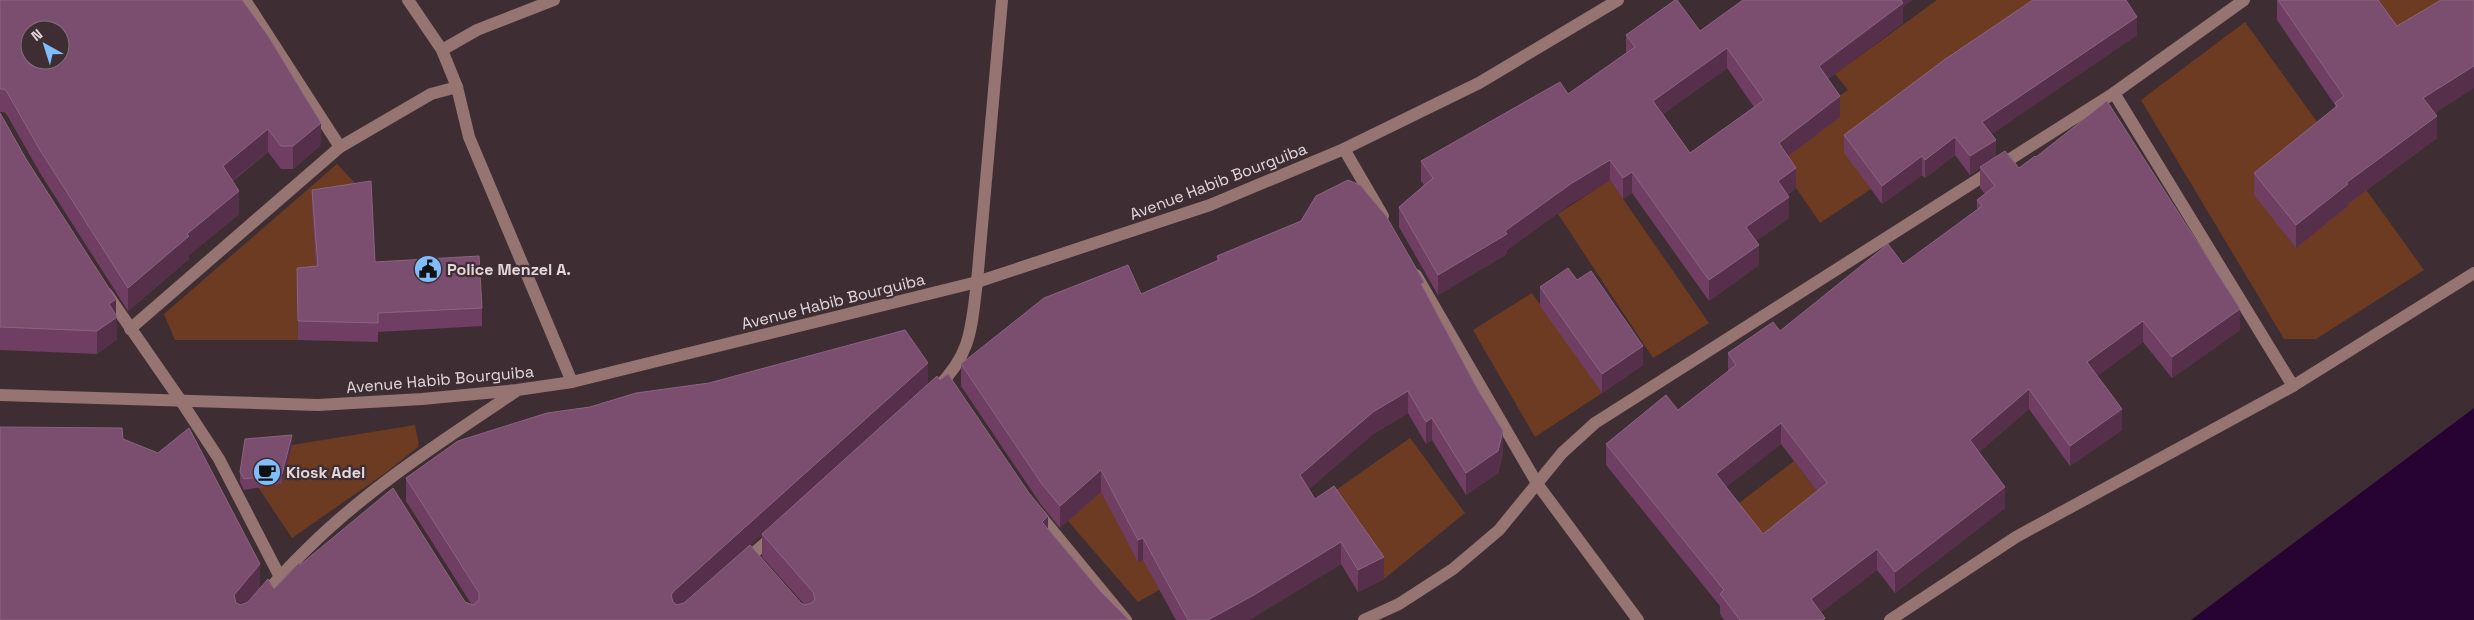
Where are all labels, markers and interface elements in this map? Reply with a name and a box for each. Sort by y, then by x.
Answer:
north arrow [20,20,70,70]
text: N [28,25,46,45]
street label: Avenue Habib Bourguiba [1126,138,1310,225]
public building icon: Police Menzel A. [413,254,443,284]
place label: Police Menzel A. [447,259,571,280]
street label: Avenue Habib Bourguiba [739,269,927,334]
street label: Avenue Habib Bourguiba [345,361,535,398]
cafe icon: Kiosk Adel [252,457,282,487]
place label: Kiosk Adel [286,462,365,483]

